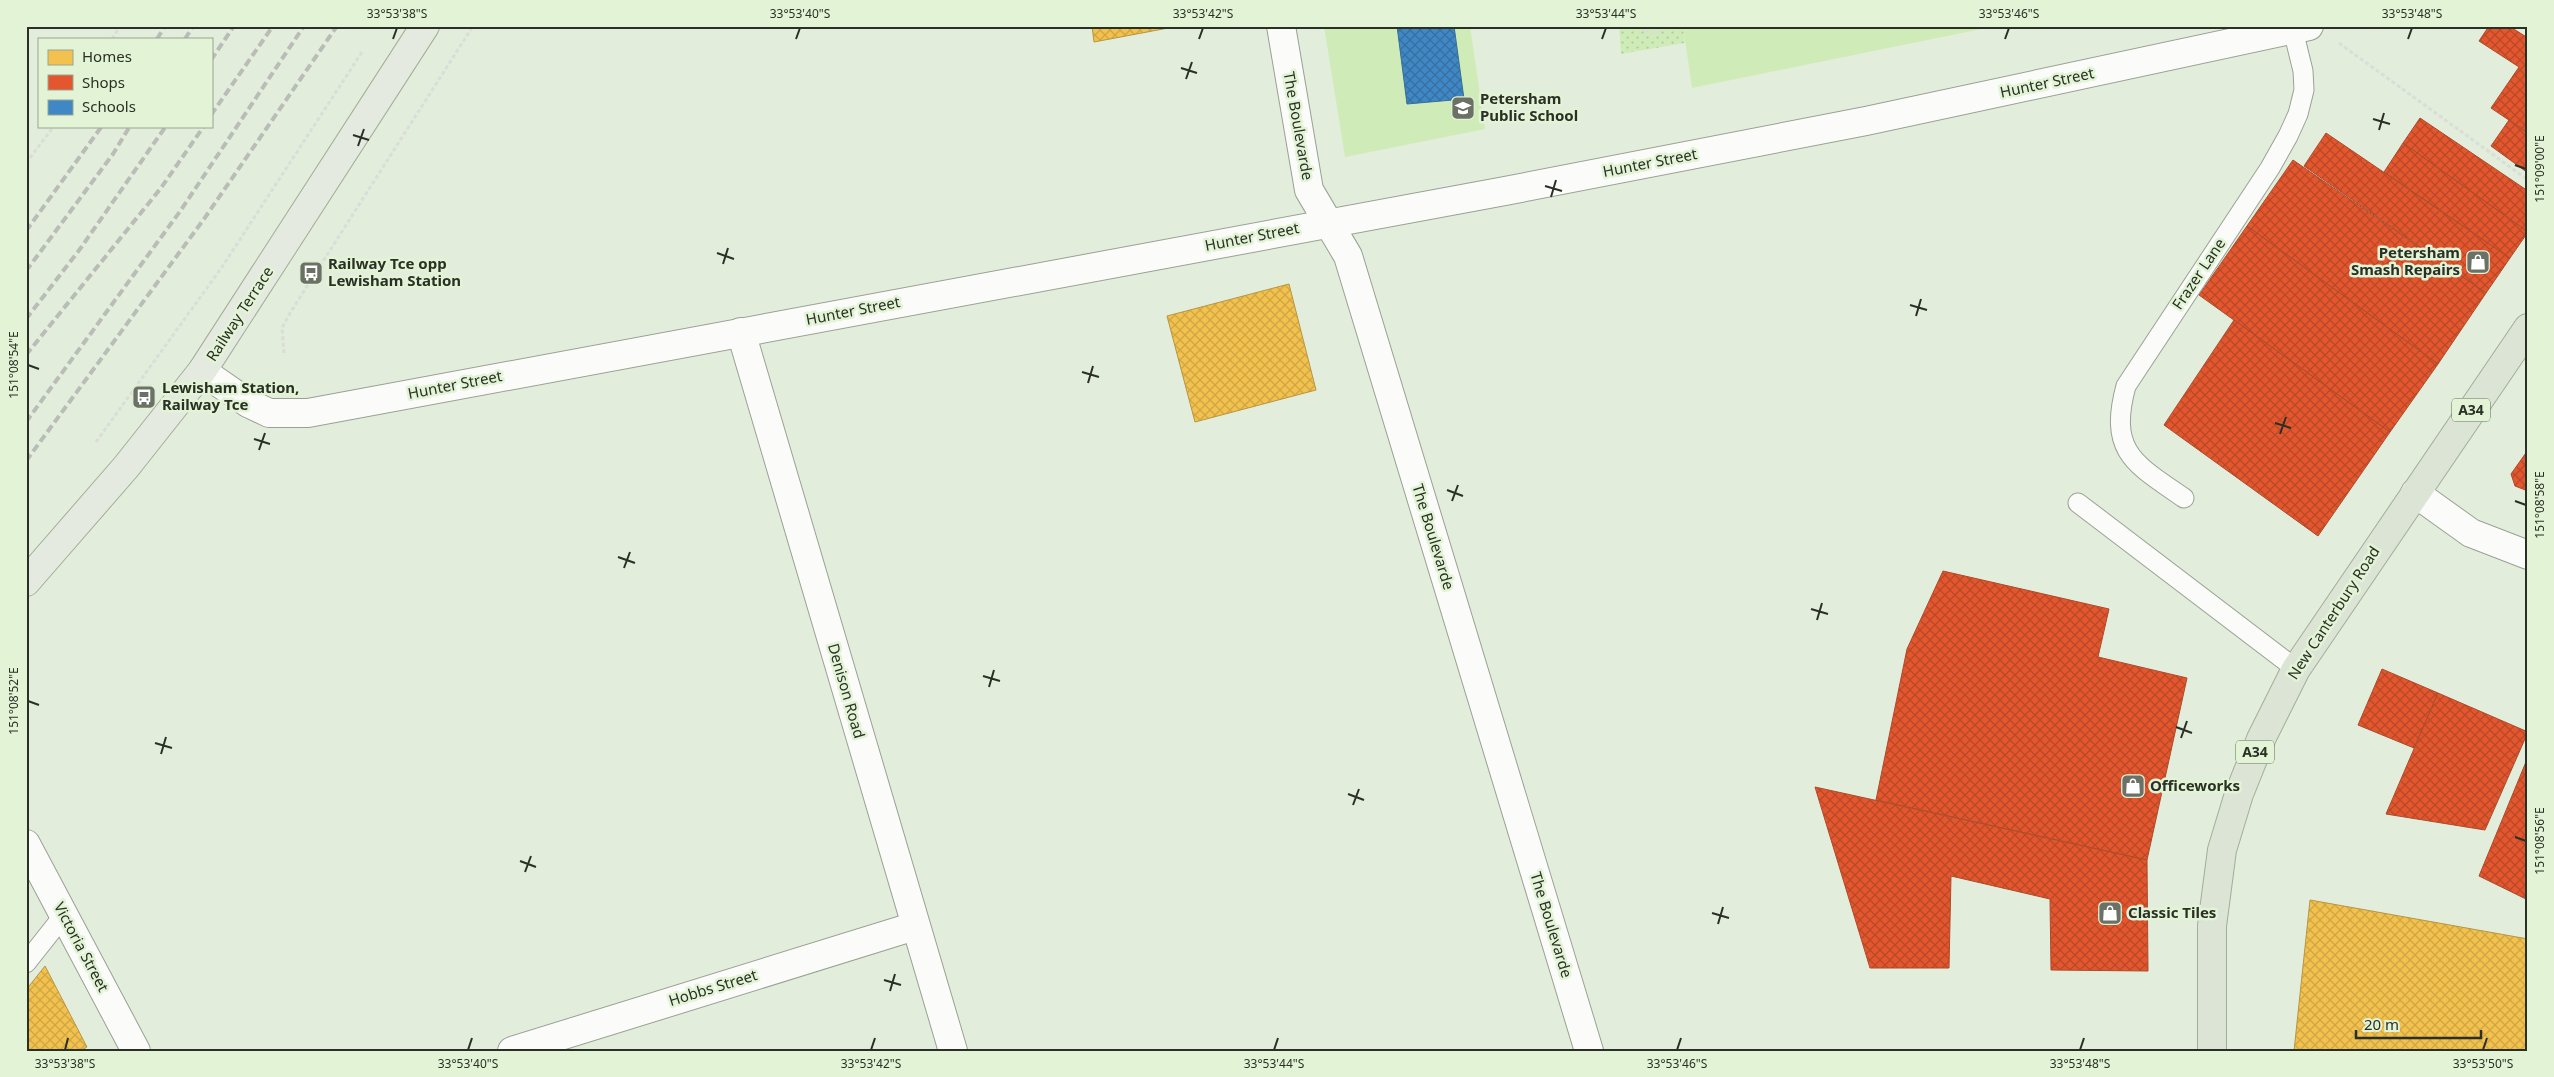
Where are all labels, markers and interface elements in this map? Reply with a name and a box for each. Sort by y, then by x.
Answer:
text: 33°53'38"S [367,5,428,22]
text: 33°53'40"S [770,5,831,22]
text: 33°53'42"S [1173,5,1234,22]
text: 33°53'44"S [1576,5,1637,22]
text: 33°53'46"S [1979,5,2040,22]
text: 33°53'48"S [2382,5,2443,22]
legend [38,38,212,128]
text: Homes [82,46,132,66]
street label: Hunter Street [1998,62,2096,102]
street label: The Boulevarde [1280,70,1318,182]
text: Shops [82,72,125,92]
place label: Petersham Public School [1480,88,1578,125]
school or university icon: Petersham Public School [1450,95,1476,121]
text: Schools [82,96,136,116]
text: 151°09'00"E [2531,135,2548,203]
street label: Hunter Street [1601,143,1699,181]
street label: Hunter Street [1203,217,1301,255]
street label: Frazer Lane [2167,234,2229,313]
place label: Petersham Smash Repairs [2351,242,2460,279]
shop icon: Petersham Smash Repairs [2465,249,2491,275]
place label: Railway Tce opp Lewisham Station [328,253,461,290]
bus stop icon: Railway Tce opp Lewisham Station [298,260,324,286]
street label: Railway Terrace [201,262,277,365]
street label: Hunter Street [804,291,902,329]
text: 151°08'54"E [5,331,22,399]
street label: Hunter Street [406,365,504,403]
place label: Lewisham Station, Railway Tce [162,377,299,414]
bus stop icon: Lewisham Station, Railway Tce [131,384,157,410]
road number: A34 [2452,398,2490,422]
text: 151°08'58"E [2531,471,2548,539]
street label: The Boulevarde [1408,481,1460,592]
street label: New Canterbury Road [2283,542,2384,683]
street label: Denison Road [824,641,870,741]
text: 151°08'52"E [5,667,22,735]
road number: A34 [2236,740,2274,764]
shop icon: Officeworks [2120,773,2146,799]
place label: Officeworks [2150,775,2240,795]
text: 151°08'56"E [2531,807,2548,875]
street label: The Boulevarde [1526,869,1578,980]
street label: Victoria Street [50,898,114,995]
shop icon: Classic Tiles [2097,900,2123,926]
place label: Classic Tiles [2128,902,2216,922]
street label: Hobbs Street [666,964,760,1010]
scale bar [2356,1007,2482,1039]
text: 20 m [2364,1014,2399,1034]
text: 33°53'38"S [35,1055,96,1072]
text: 33°53'40"S [438,1055,499,1072]
text: 33°53'42"S [841,1055,902,1072]
text: 33°53'44"S [1244,1055,1305,1072]
text: 33°53'46"S [1647,1055,1708,1072]
text: 33°53'48"S [2050,1055,2111,1072]
text: 33°53'50"S [2453,1055,2514,1072]

